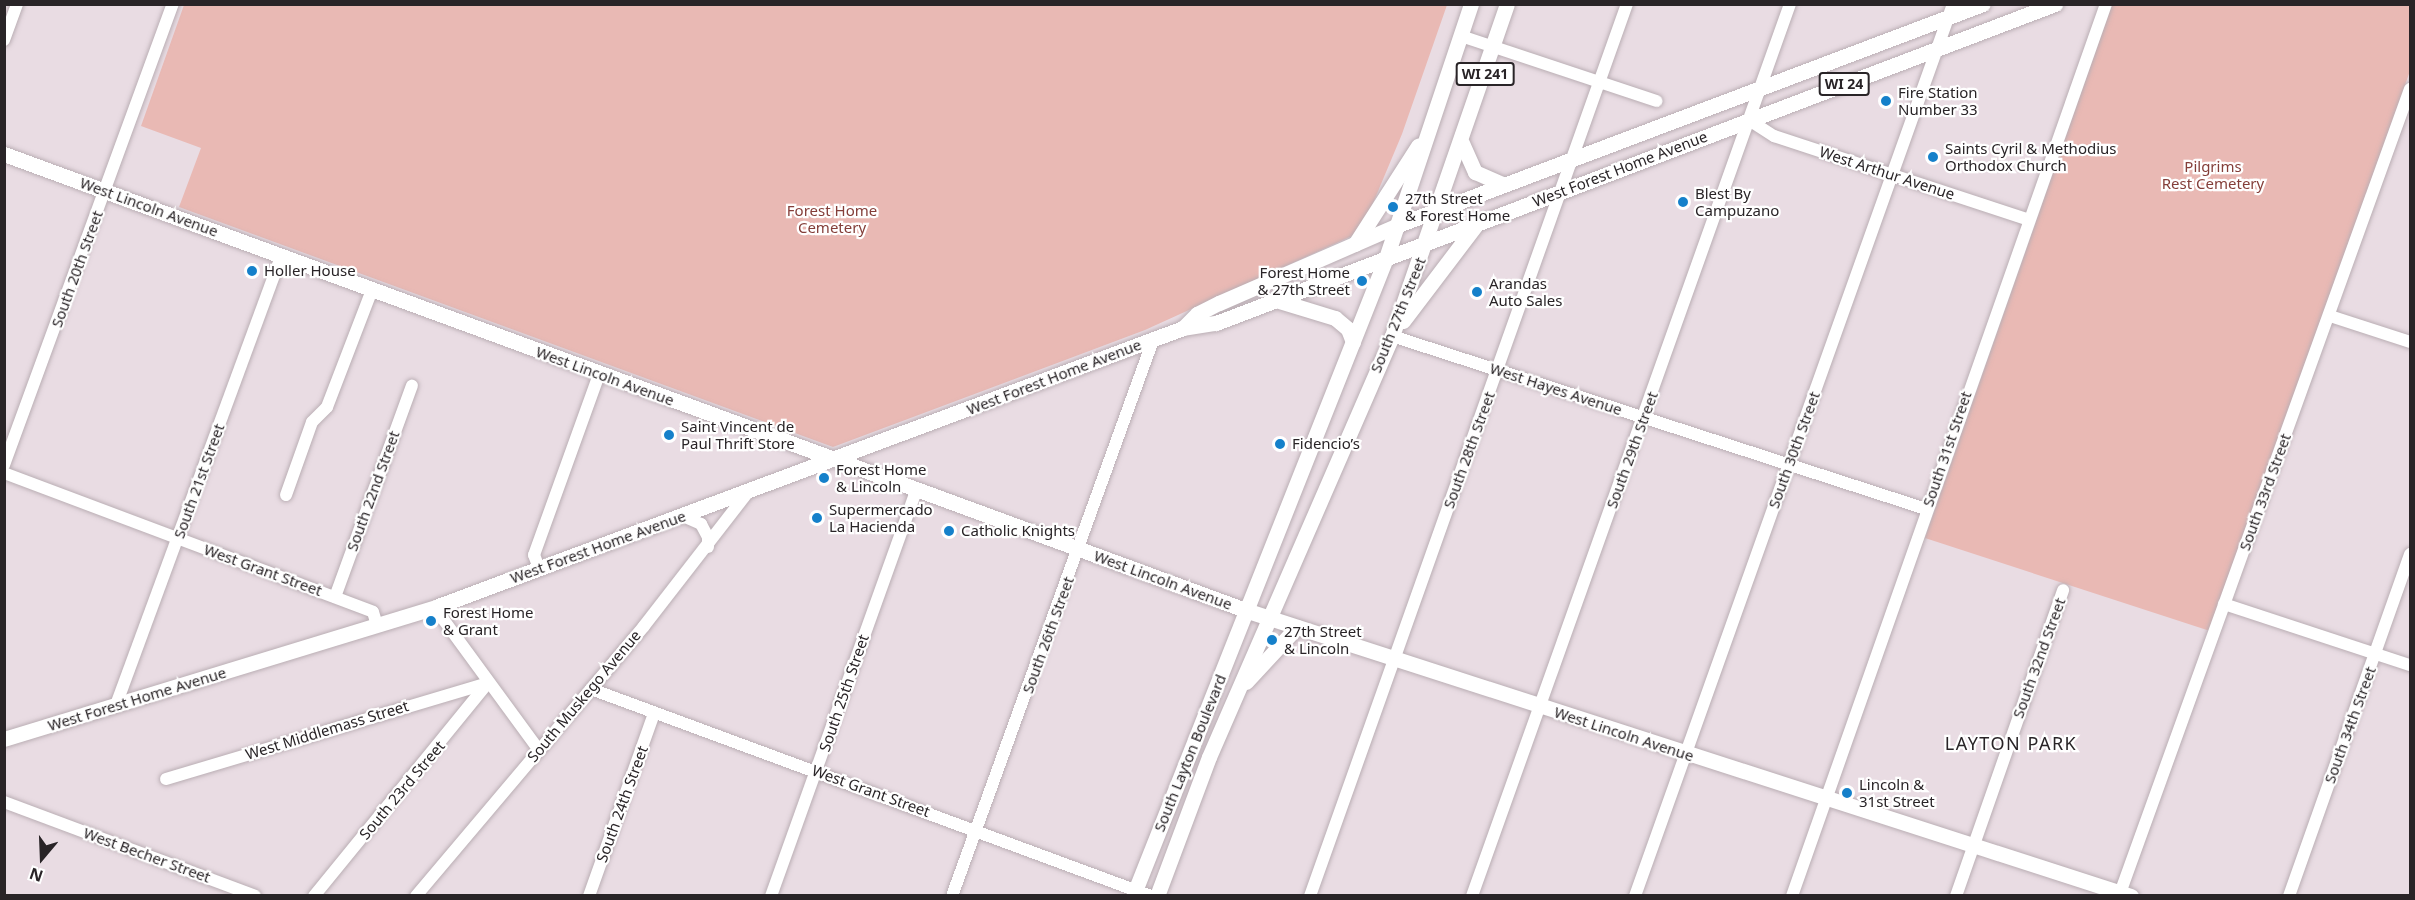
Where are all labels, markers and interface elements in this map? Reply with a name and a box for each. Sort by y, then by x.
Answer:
road number: WI 241 [1455,63,1515,85]
road number: WI 24 [1818,73,1870,95]
place label: Fire Station Number 33 [1898,83,1978,118]
marker: Fire Station Number 33 [1879,94,1893,108]
street label: West Forest Home Avenue [1530,127,1710,211]
place label: Saints Cyril & Methodius Orthodox Church [1945,139,2117,174]
street label: West Arthur Avenue [1817,143,1957,203]
marker: Saints Cyril & Methodius Orthodox Church [1926,150,1940,164]
park label: Pilgrims Rest Cemetery [2162,157,2264,192]
street label: West Lincoln Avenue [78,174,220,240]
place label: Blest By Campuzano [1695,184,1779,219]
place label: 27th Street & Forest Home [1405,189,1510,224]
marker: Blest By Campuzano [1676,195,1690,209]
marker: 27th Street & Forest Home [1386,200,1400,214]
park label: Forest Home Cemetery [787,201,877,236]
street label: South 20th Street [48,208,106,330]
street label: South 27th Street [1367,255,1429,375]
place label: Holler House [264,262,356,280]
place label: Forest Home & 27th Street [1257,263,1350,298]
marker: Holler House [245,264,259,278]
marker: Forest Home & 27th Street [1355,274,1369,288]
place label: Arandas Auto Sales [1489,274,1562,309]
marker: Arandas Auto Sales [1470,285,1484,299]
street label: West Forest Home Avenue [964,335,1144,419]
street label: West Lincoln Avenue [534,343,676,409]
street label: West Hayes Avenue [1488,359,1624,419]
street label: South 28th Street [1440,389,1498,511]
street label: South 29th Street [1603,389,1661,511]
street label: South 30th Street [1765,389,1823,511]
street label: South 31st Street [1919,389,1975,509]
place label: Saint Vincent de Paul Thrift Store [681,417,795,452]
street label: South 21st Street [170,421,228,541]
street label: South 22nd Street [343,428,403,554]
marker: Saint Vincent de Paul Thrift Store [662,428,676,442]
street label: South 33rd Street [2235,431,2295,553]
place label: Fidencio’s [1292,435,1360,453]
marker: Fidencio’s [1273,437,1287,451]
place label: Forest Home & Lincoln [836,460,926,495]
marker: Forest Home & Lincoln [817,471,831,485]
place label: Supermercado La Hacienda [829,500,933,535]
street label: West Forest Home Avenue [508,507,688,587]
marker: Supermercado La Hacienda [810,511,824,525]
place label: Catholic Knights [961,522,1075,540]
marker: Catholic Knights [942,524,956,538]
street label: West Grant Street [202,540,324,600]
street label: West Lincoln Avenue [1092,547,1234,613]
street label: South 26th Street [1019,574,1077,696]
street label: South 32nd Street [2009,595,2069,721]
place label: Forest Home & Grant [443,603,533,638]
marker: Forest Home & Grant [424,614,438,628]
place label: 27th Street & Lincoln [1284,622,1362,657]
street label: South Muskego Avenue [524,626,644,766]
street label: South 25th Street [816,632,872,754]
marker: 27th Street & Lincoln [1265,633,1279,647]
street label: West Forest Home Avenue [46,663,228,735]
street label: South 34th Street [2321,664,2379,786]
street label: South Layton Boulevard [1150,672,1230,834]
street label: West Middlemass Street [243,697,411,763]
street label: West Lincoln Avenue [1552,703,1696,765]
district label: LAYTON PARK [1945,732,2077,754]
street label: South 23rd Street [356,737,448,843]
street label: South 24th Street [593,743,651,865]
street label: West Grant Street [810,761,932,821]
place label: Lincoln & 31st Street [1859,775,1935,810]
marker: Lincoln & 31st Street [1840,786,1854,800]
street label: West Becher Street [81,824,213,886]
north arrow [12,828,72,888]
text: N [26,863,46,888]

